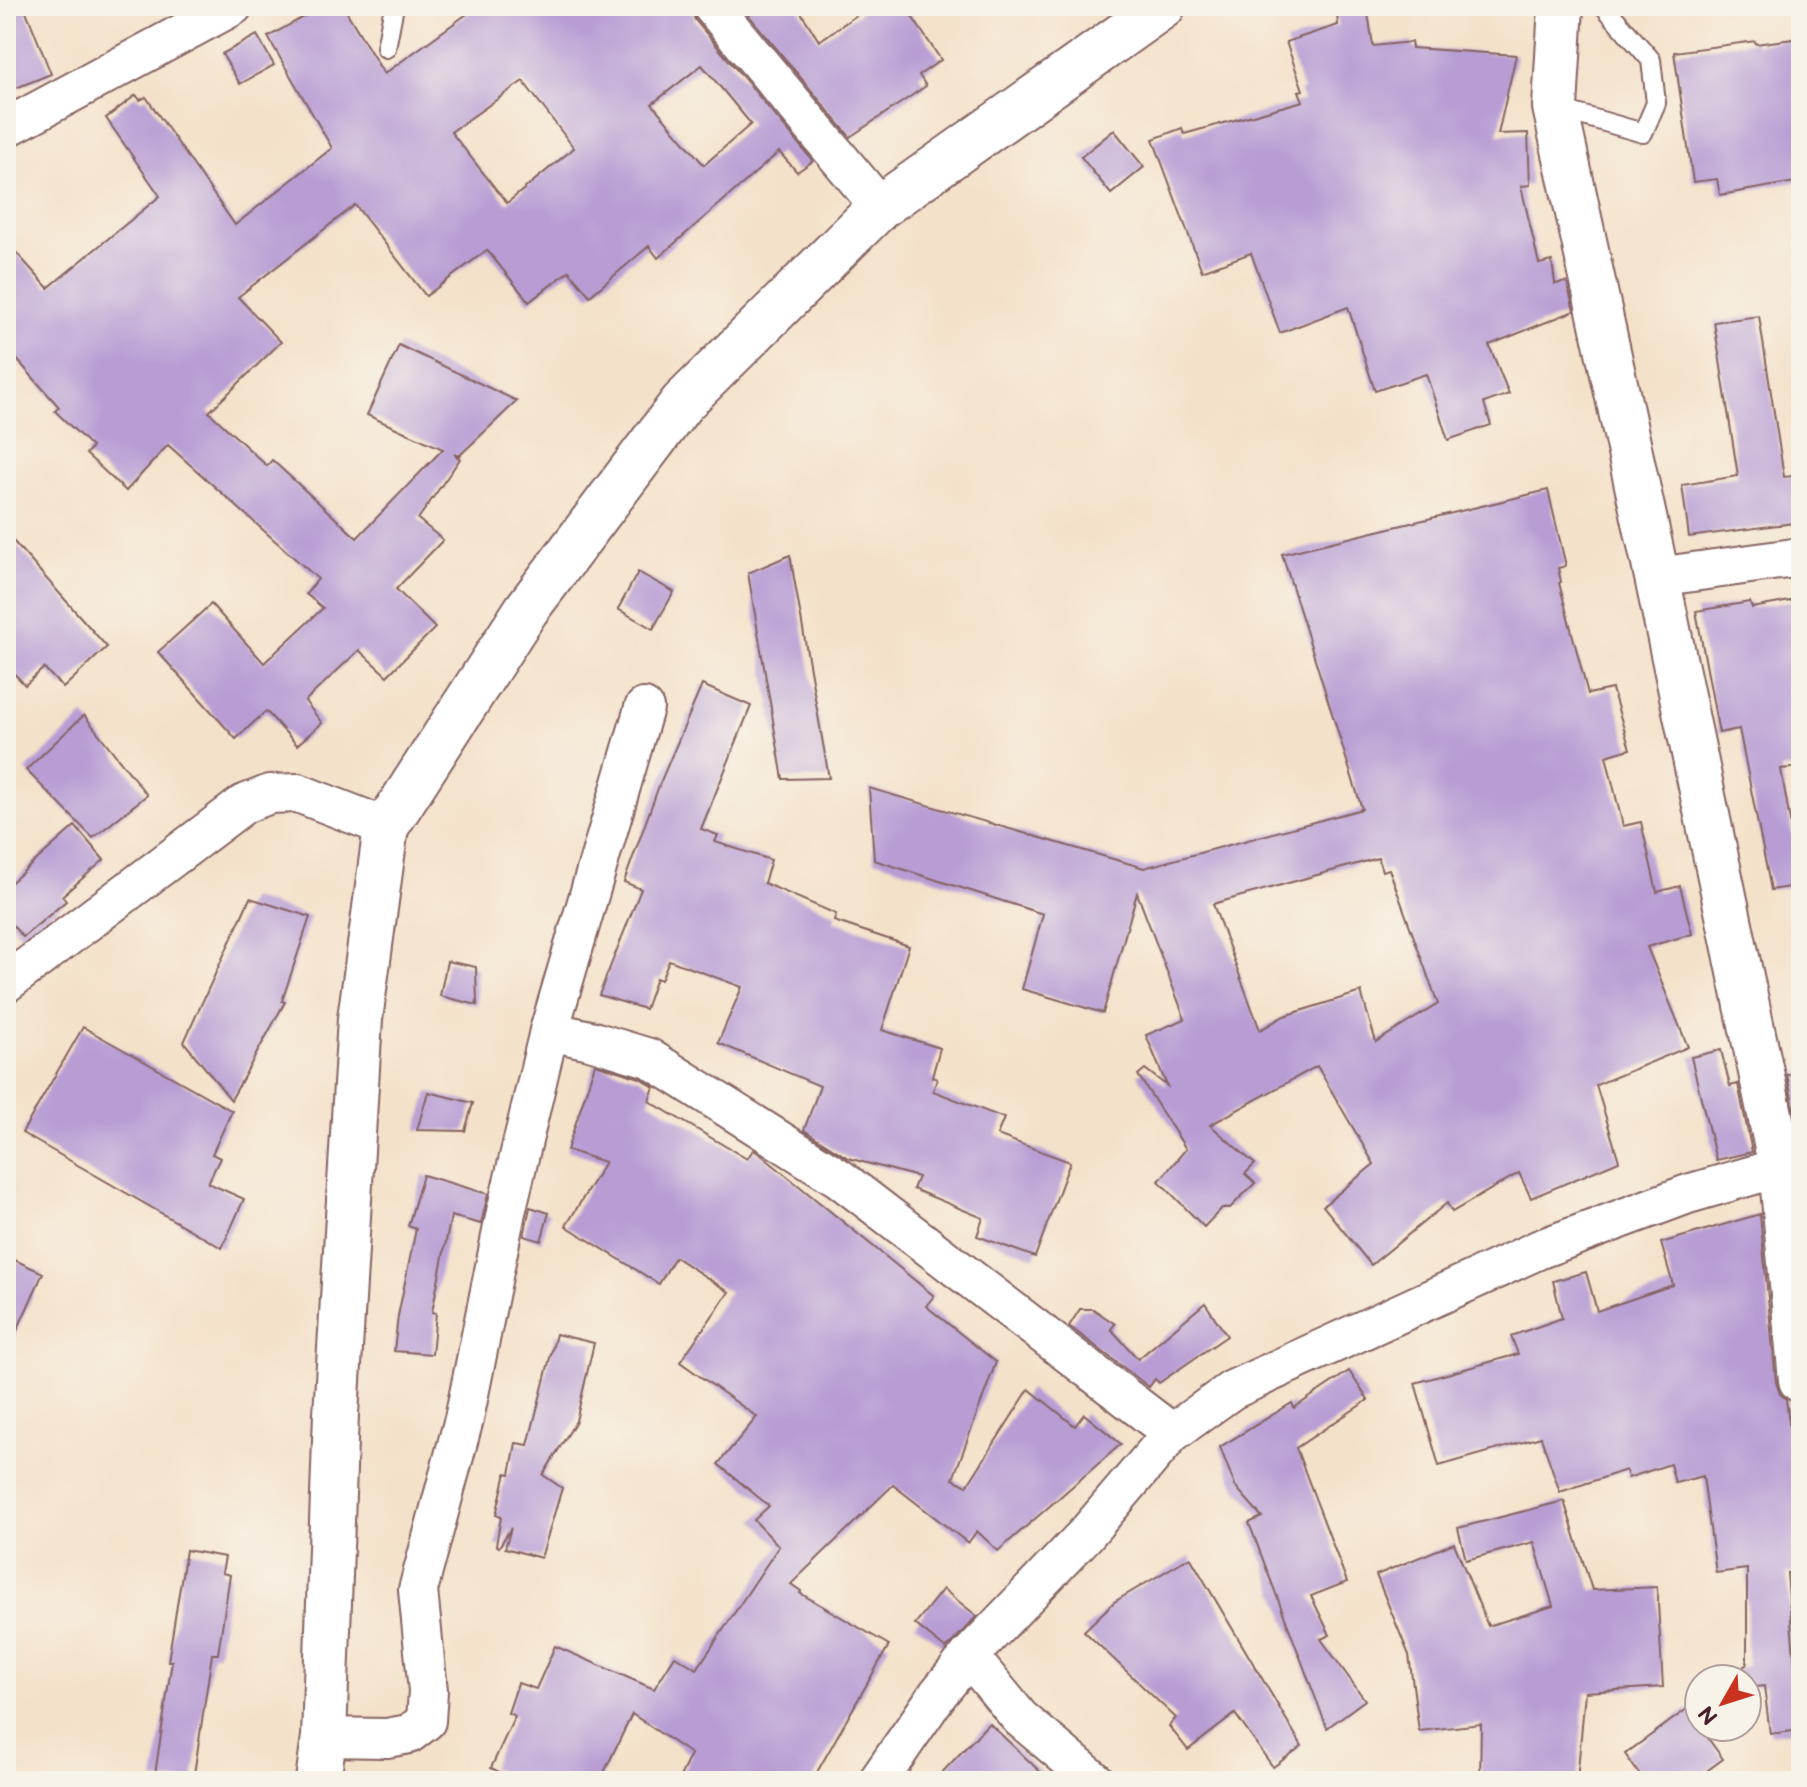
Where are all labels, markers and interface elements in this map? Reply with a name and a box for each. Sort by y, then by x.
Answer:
north arrow [1683,1663,1763,1743]
text: N [1693,1700,1724,1730]

